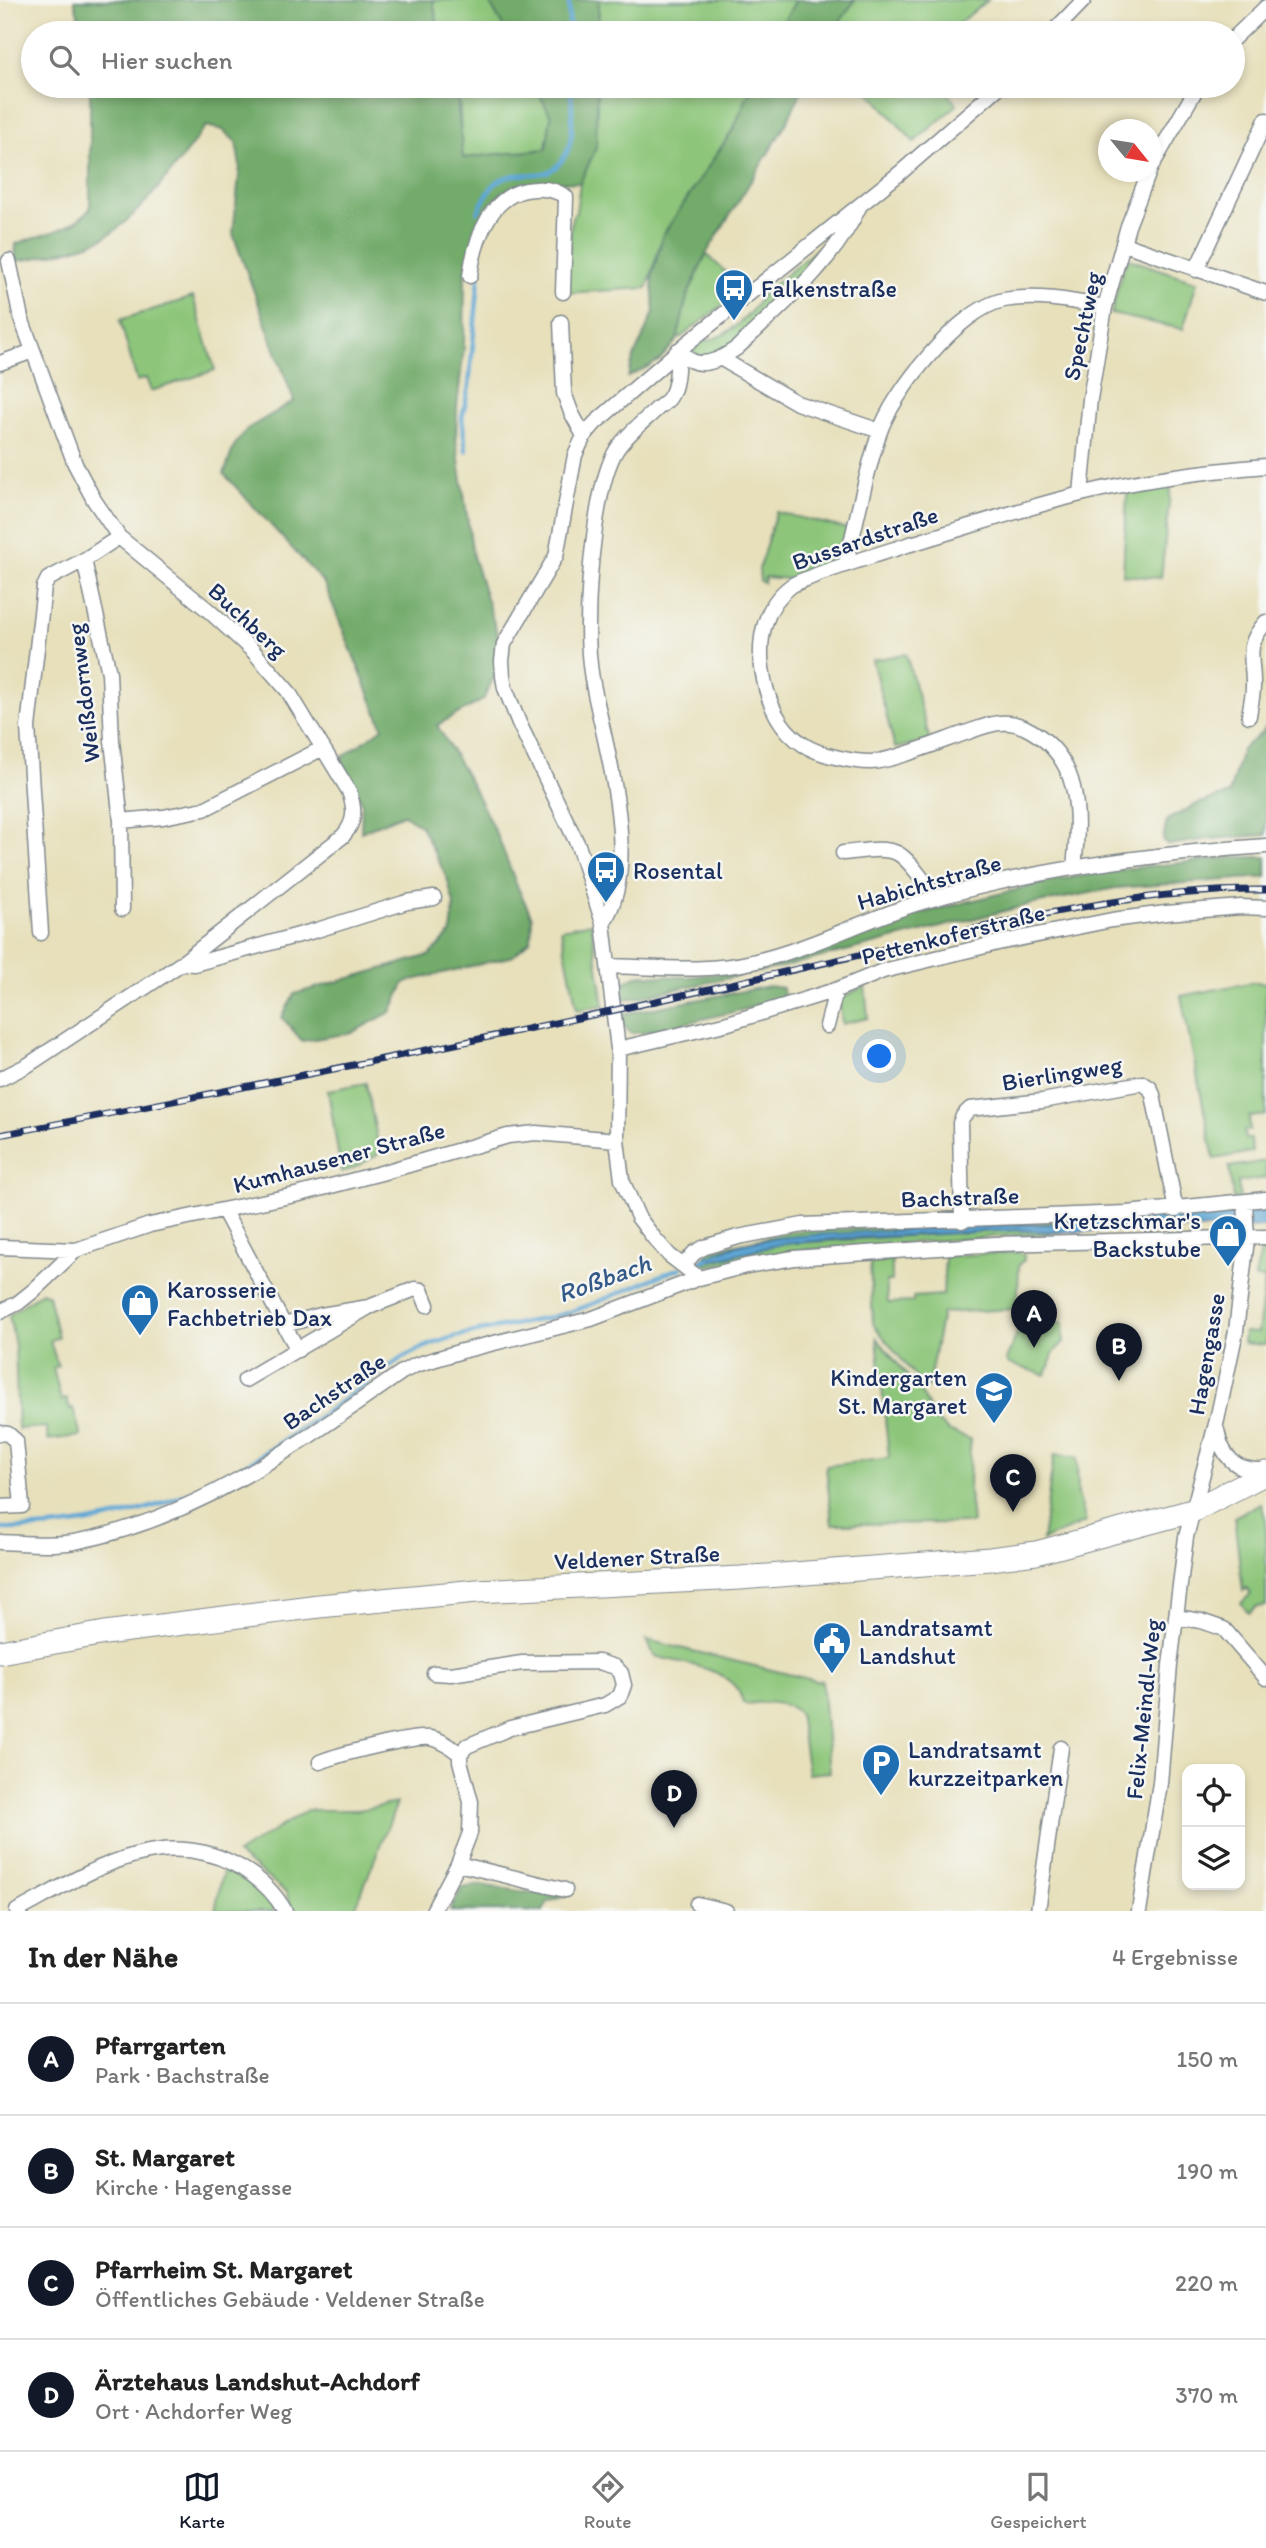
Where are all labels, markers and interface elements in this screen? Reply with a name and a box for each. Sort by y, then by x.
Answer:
search box [21,21,1245,98]
icon: search [45,41,83,79]
text: Hier suchen [101,44,233,76]
north arrow [1098,119,1161,182]
bus stop icon: Falkenstraße [713,267,755,322]
street label: Spechtweg [1056,268,1108,383]
place label: Falkenstraße [761,274,897,303]
street label: Bussardstraße [788,499,942,577]
street label: Buchberg [202,576,294,665]
street label: Weißdornweg [60,621,106,764]
street label: Habichtstraße [854,848,1004,916]
bus stop icon: Rosental [585,849,627,904]
place label: Rosental [633,856,723,885]
street label: Pettenkoferstraße [858,897,1048,971]
your location [862,1039,896,1073]
street label: Bierlingweg [1000,1049,1125,1097]
street label: Kumhausener Straße [230,1115,448,1199]
street label: Bachstraße [900,1180,1020,1214]
place label: Kretzschmar's Backstube [1053,1206,1201,1263]
shop icon: Kretzschmar's Backstube [1207,1213,1249,1268]
water label: Roßbach [553,1246,655,1310]
place label: Karosserie Fachbetrieb Dax [167,1275,332,1332]
shop icon: Karosserie Fachbetrieb Dax [119,1282,161,1337]
pin: A [1011,1290,1057,1348]
street label: Hagengasse [1181,1291,1231,1417]
pin: B [1096,1323,1142,1381]
street label: Bachstraße [277,1346,391,1436]
place label: Kindergarten St. Margaret [830,1363,967,1420]
school or university icon: Kindergarten St. Margaret [973,1370,1015,1425]
pin: C [990,1454,1036,1512]
street label: Veldener Straße [553,1538,721,1576]
place label: Landratsamt Landshut [859,1613,993,1670]
street label: Felix-Meindl-Weg [1119,1617,1167,1801]
public building icon: Landratsamt Landshut [811,1620,853,1675]
place label: Landratsamt kurzzeitparken [908,1735,1064,1792]
parking icon: Landratsamt kurzzeitparken [860,1742,902,1797]
map controls [1182,1764,1245,1890]
button: locate [1182,1764,1245,1827]
pin: D [651,1770,697,1828]
button: layers [1182,1827,1245,1890]
text: In der Nähe [28,1938,178,1975]
text: 4 Ergebnisse [1112,1943,1238,1971]
text: Pfarrgarten [95,2029,226,2061]
text: A [44,2045,58,2073]
text: 150 m [1177,2045,1238,2073]
text: Park · Bachstraße [95,2061,270,2089]
text: St. Margaret [95,2141,235,2173]
text: B [44,2157,58,2185]
text: 190 m [1177,2157,1238,2185]
text: Kirche · Hagengasse [95,2173,292,2201]
text: Pfarrheim St. Margaret [95,2253,353,2285]
text: C [44,2269,58,2297]
text: 220 m [1175,2269,1238,2297]
text: Öffentliches Gebäude · Veldener Straße [95,2285,485,2313]
text: Ärztehaus Landshut-Achdorf [95,2365,420,2397]
text: D [43,2381,59,2409]
text: 370 m [1175,2381,1238,2409]
text: Ort · Achdorfer Weg [95,2397,292,2425]
tab: Karte [179,2468,225,2533]
tab: Route [584,2468,632,2533]
tab: Gespeichert [990,2468,1087,2533]

